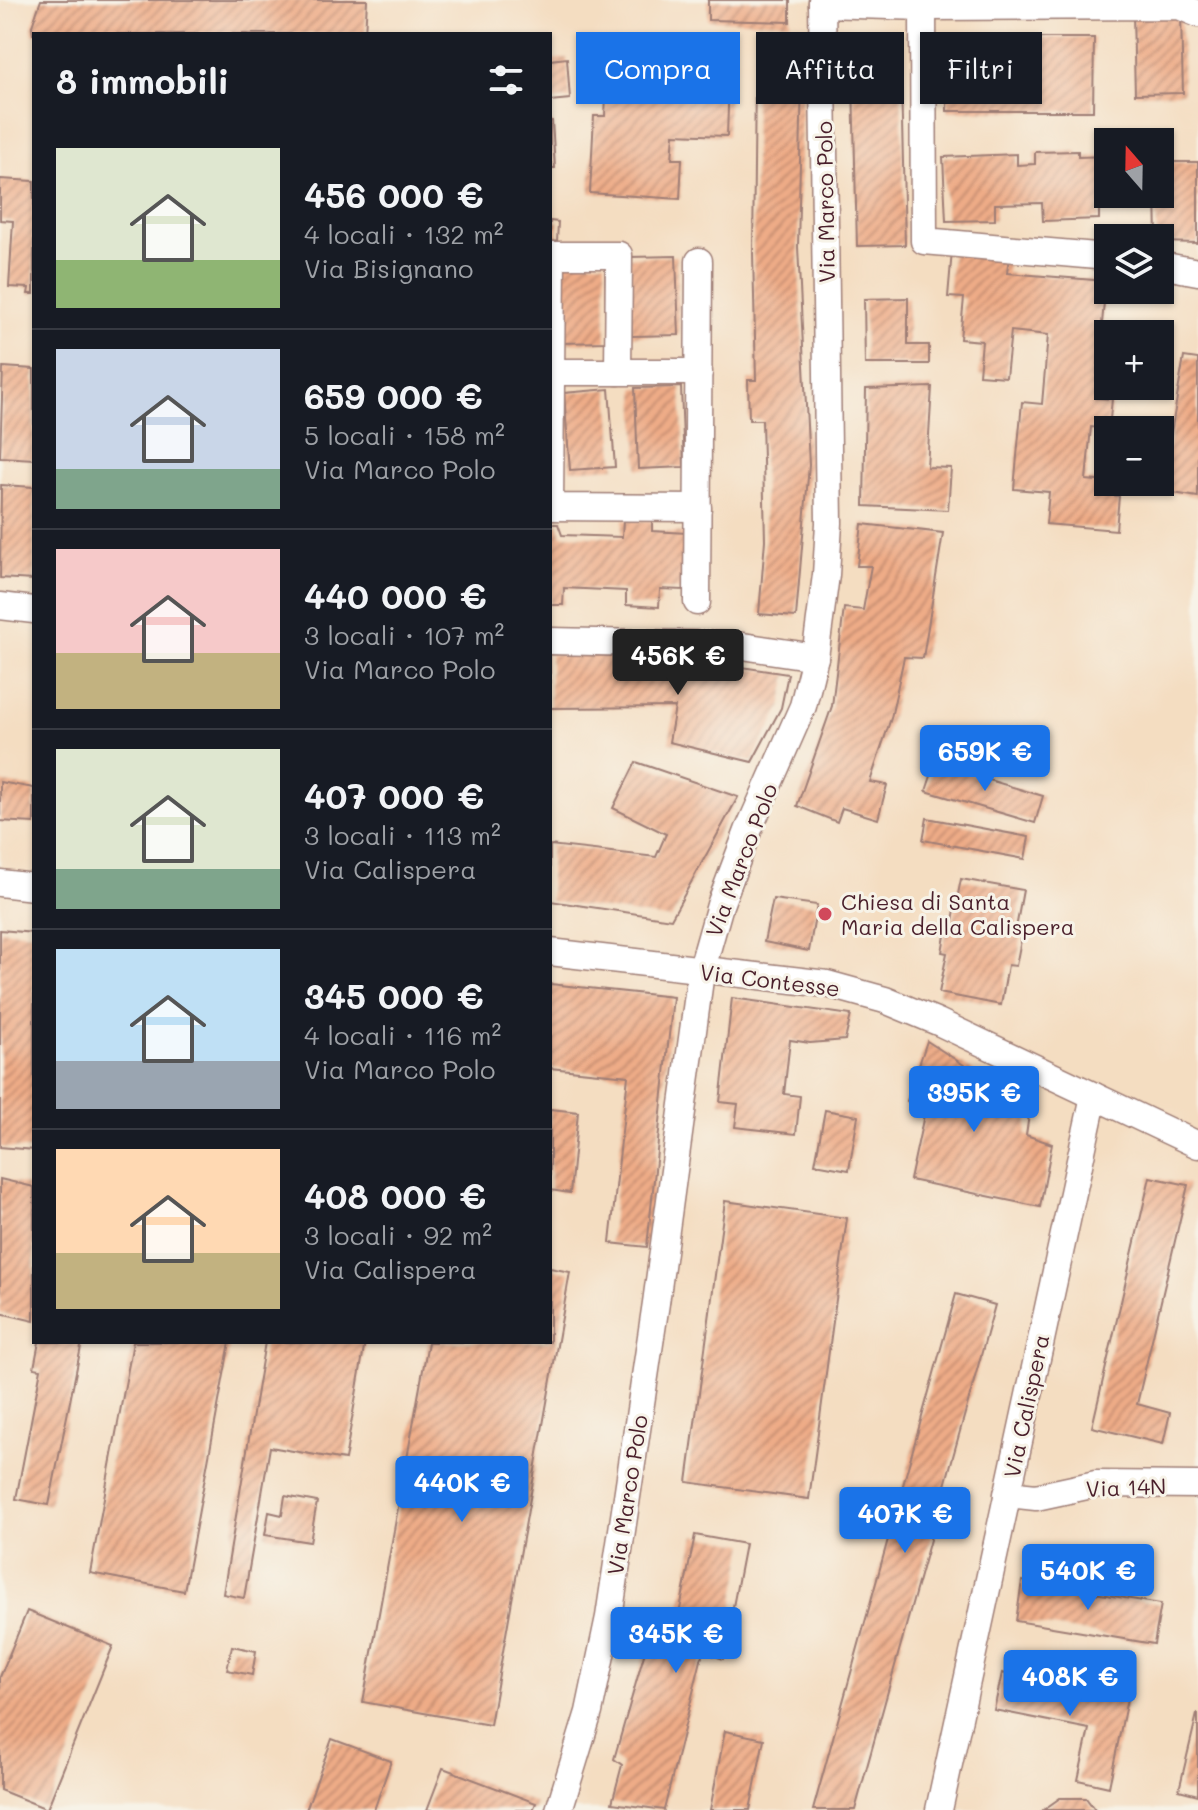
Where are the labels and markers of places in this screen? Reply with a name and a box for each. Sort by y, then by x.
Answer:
pin: 456K € [613,629,743,697]
pin: 659K € [920,725,1050,793]
place label: Chiesa di Santa Maria della Calispera [841,887,1074,941]
marker: Chiesa di Santa Maria della Calispera [816,905,834,923]
pin: 395K € [909,1066,1039,1134]
pin: 440K € [397,1456,527,1524]
pin: 407K € [840,1487,970,1555]
pin: 540K € [1023,1544,1153,1612]
pin: 345K € [611,1607,741,1675]
pin: 408K € [1005,1650,1135,1718]

